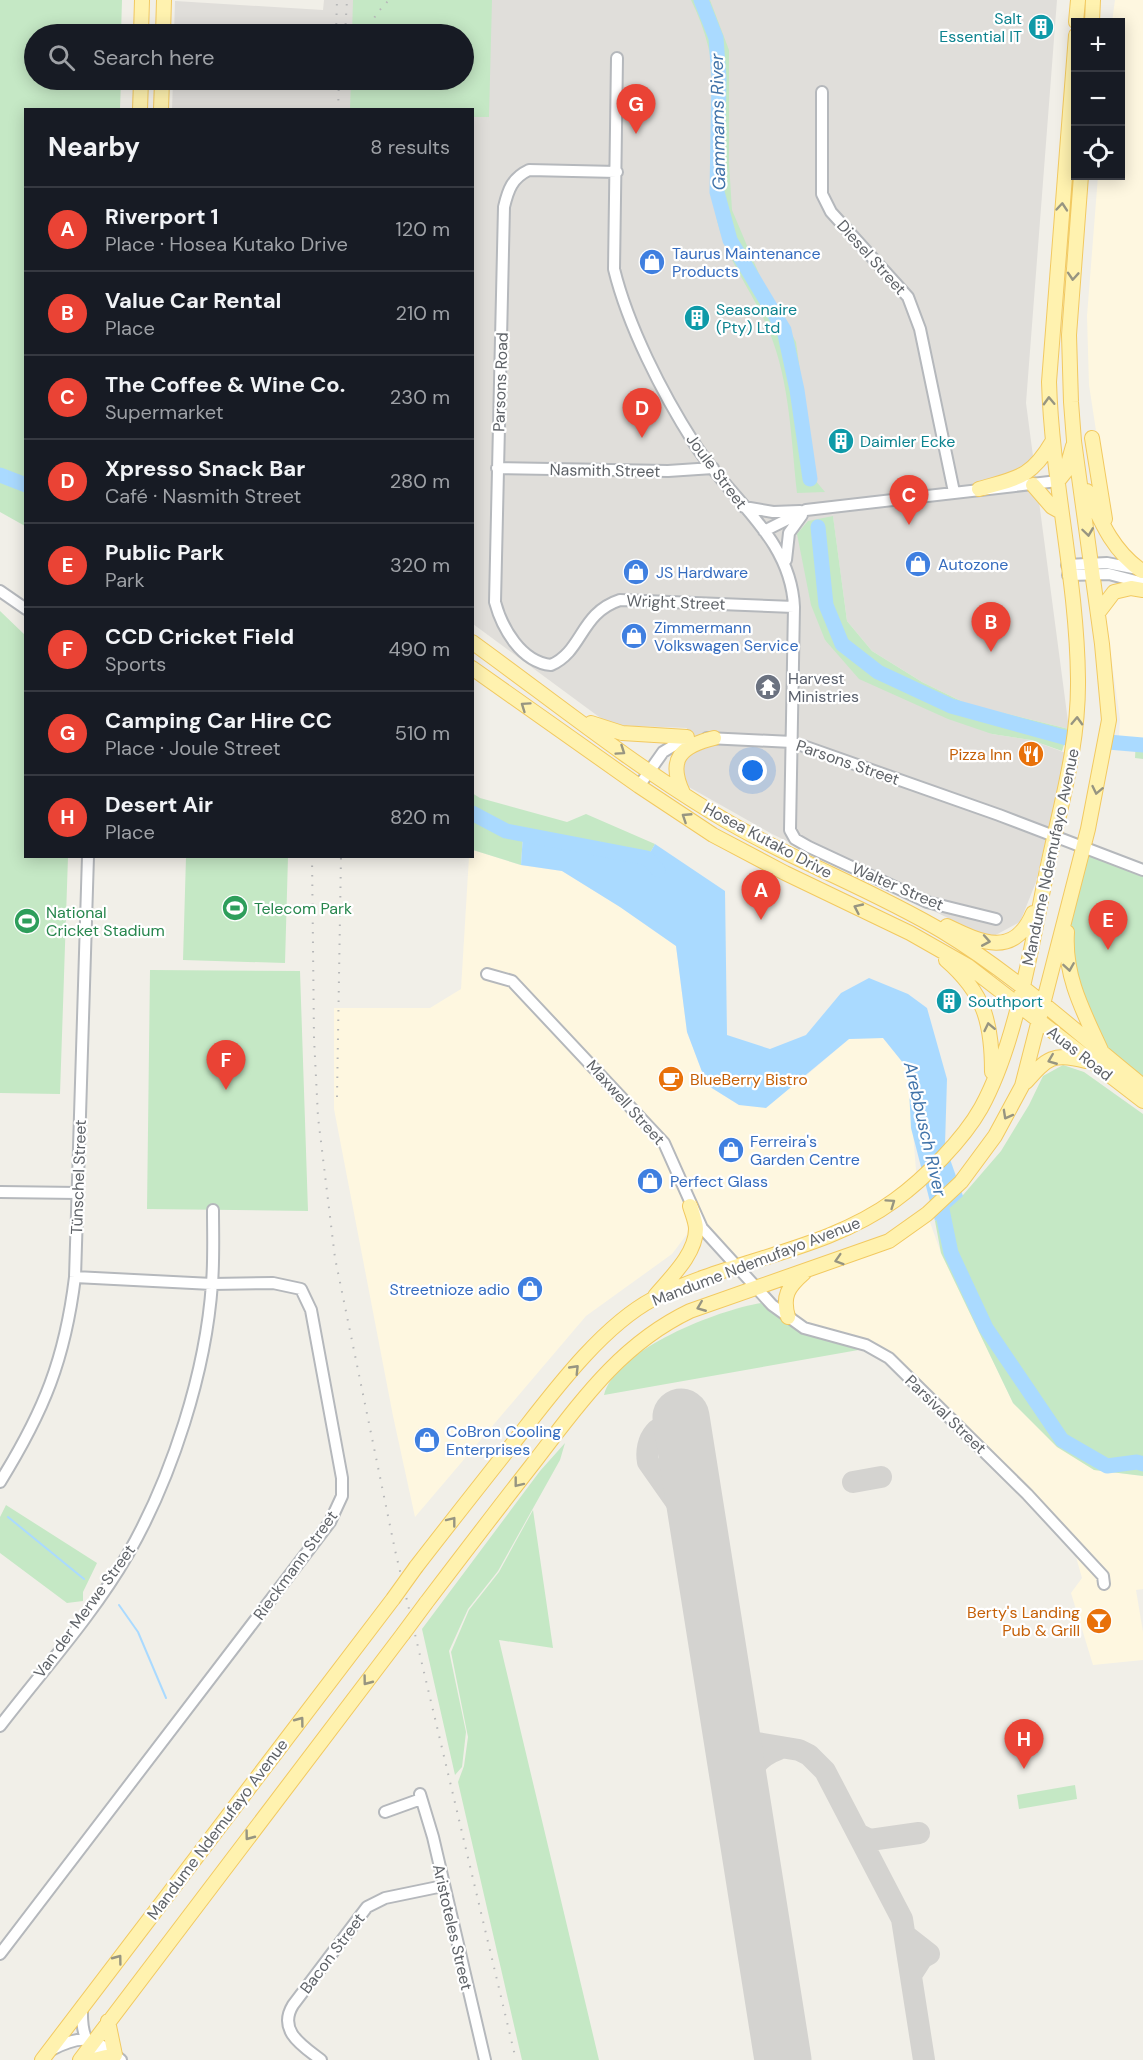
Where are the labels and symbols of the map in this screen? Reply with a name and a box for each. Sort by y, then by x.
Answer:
place label: Salt Essential IT [939,8,1022,47]
building icon: Salt Essential IT [1026,12,1056,42]
water label: Gammams River [705,52,731,191]
pin: G [616,84,656,134]
one-way arrow [1055,202,1068,211]
street label: Diesel Street [832,215,911,299]
place label: Taurus Maintenance Products [672,243,821,282]
shop icon: Taurus Maintenance Products [637,247,667,277]
one-way arrow [1067,271,1080,280]
place label: Seasonaire (Pty) Ltd [716,299,797,338]
building icon: Seasonaire (Pty) Ltd [682,303,712,333]
street label: Parsons Road [488,332,513,432]
pin: D [622,388,662,438]
one-way arrow [1043,397,1056,406]
building icon: Daimler Ecke [826,426,856,456]
street label: Joule Street [681,429,752,513]
place label: Daimler Ecke [860,431,955,452]
street label: Nasmith Street [549,459,661,482]
pin: C [890,476,928,525]
one-way arrow [1082,528,1094,537]
shop icon: Autozone [903,549,933,579]
place label: Autozone [938,554,1008,575]
shop icon: JS Hardware [621,557,651,587]
place label: JS Hardware [656,562,748,583]
street label: Wright Street [626,590,726,615]
pin: B [972,602,1010,652]
place label: Zimmermann Volkswagen Service [654,617,799,656]
shop icon: Zimmermann Volkswagen Service [619,621,649,651]
place label: Harvest Ministries [788,668,859,707]
temple icon: Harvest Ministries [753,672,783,702]
one-way arrow [521,702,532,713]
one-way arrow [1071,716,1083,725]
street label: Parsons Street [793,735,902,790]
restaurant icon: Pizza Inn [1016,739,1046,769]
one-way arrow [615,744,626,755]
place label: Pizza Inn [949,744,1012,765]
street label: Mandume Ndemufayo Avenue [1017,747,1084,968]
your location [738,756,767,785]
one-way arrow [1091,785,1104,795]
street label: Hosea Kutako Drive [700,798,836,883]
one-way arrow [681,813,692,824]
street label: Walter Street [849,858,947,915]
pin: A [742,870,780,920]
sports icon: Telecom Park [220,893,250,923]
place label: Telecom Park [254,898,352,919]
pin: E [1088,900,1128,950]
place label: National Cricket Stadium [46,902,165,941]
one-way arrow [853,903,864,915]
sports icon: National Cricket Stadium [12,906,42,936]
one-way arrow [980,934,990,947]
one-way arrow [1062,962,1074,972]
building icon: Southport [934,986,964,1016]
place label: Southport [968,991,1043,1012]
street label: Auas Road [1043,1021,1117,1086]
one-way arrow [983,1022,996,1032]
pin: F [206,1040,246,1090]
one-way arrow [1047,1053,1058,1065]
street label: Maxwell Street [582,1055,670,1149]
water label: Arebbusch River [898,1058,952,1200]
cafe icon: BlueBerry Bistro [656,1064,686,1094]
place label: BlueBerry Bistro [690,1069,808,1090]
one-way arrow [1003,1109,1014,1119]
street label: Tünschel Street [66,1119,91,1235]
place label: Ferreira's Garden Centre [750,1131,860,1170]
shop icon: Ferreira's Garden Centre [716,1135,746,1165]
shop icon: Perfect Glass [635,1166,665,1196]
place label: Perfect Glass [670,1171,768,1192]
one-way arrow [885,1198,895,1210]
street label: Mandume Ndemufayo Avenue [649,1212,863,1311]
one-way arrow [834,1253,845,1265]
shop icon: Streetnioze adio [515,1274,545,1304]
place label: Streetnioze adio [389,1279,510,1300]
one-way arrow [696,1300,707,1312]
one-way arrow [567,1365,578,1376]
street label: Parsival Street [900,1370,991,1458]
place label: CoBron Cooling Enterprises [446,1421,561,1460]
shop icon: CoBron Cooling Enterprises [412,1425,442,1455]
one-way arrow [515,1476,526,1487]
street label: Rieckmann Street [249,1506,342,1624]
one-way arrow [445,1516,456,1527]
street label: Van der Merwe Street [29,1540,140,1682]
place label: Berty's Landing Pub & Grill [967,1602,1080,1641]
bar icon: Berty's Landing Pub & Grill [1084,1606,1114,1636]
one-way arrow [363,1674,374,1685]
one-way arrow [292,1717,303,1728]
pin: H [1004,1720,1044,1769]
street label: Mandume Ndemufayo Avenue [142,1734,292,1924]
one-way arrow [245,1829,256,1840]
street label: Aristoteles Street [428,1862,477,1992]
street label: Bacon Street [295,1909,370,1998]
one-way arrow [110,1955,121,1966]

